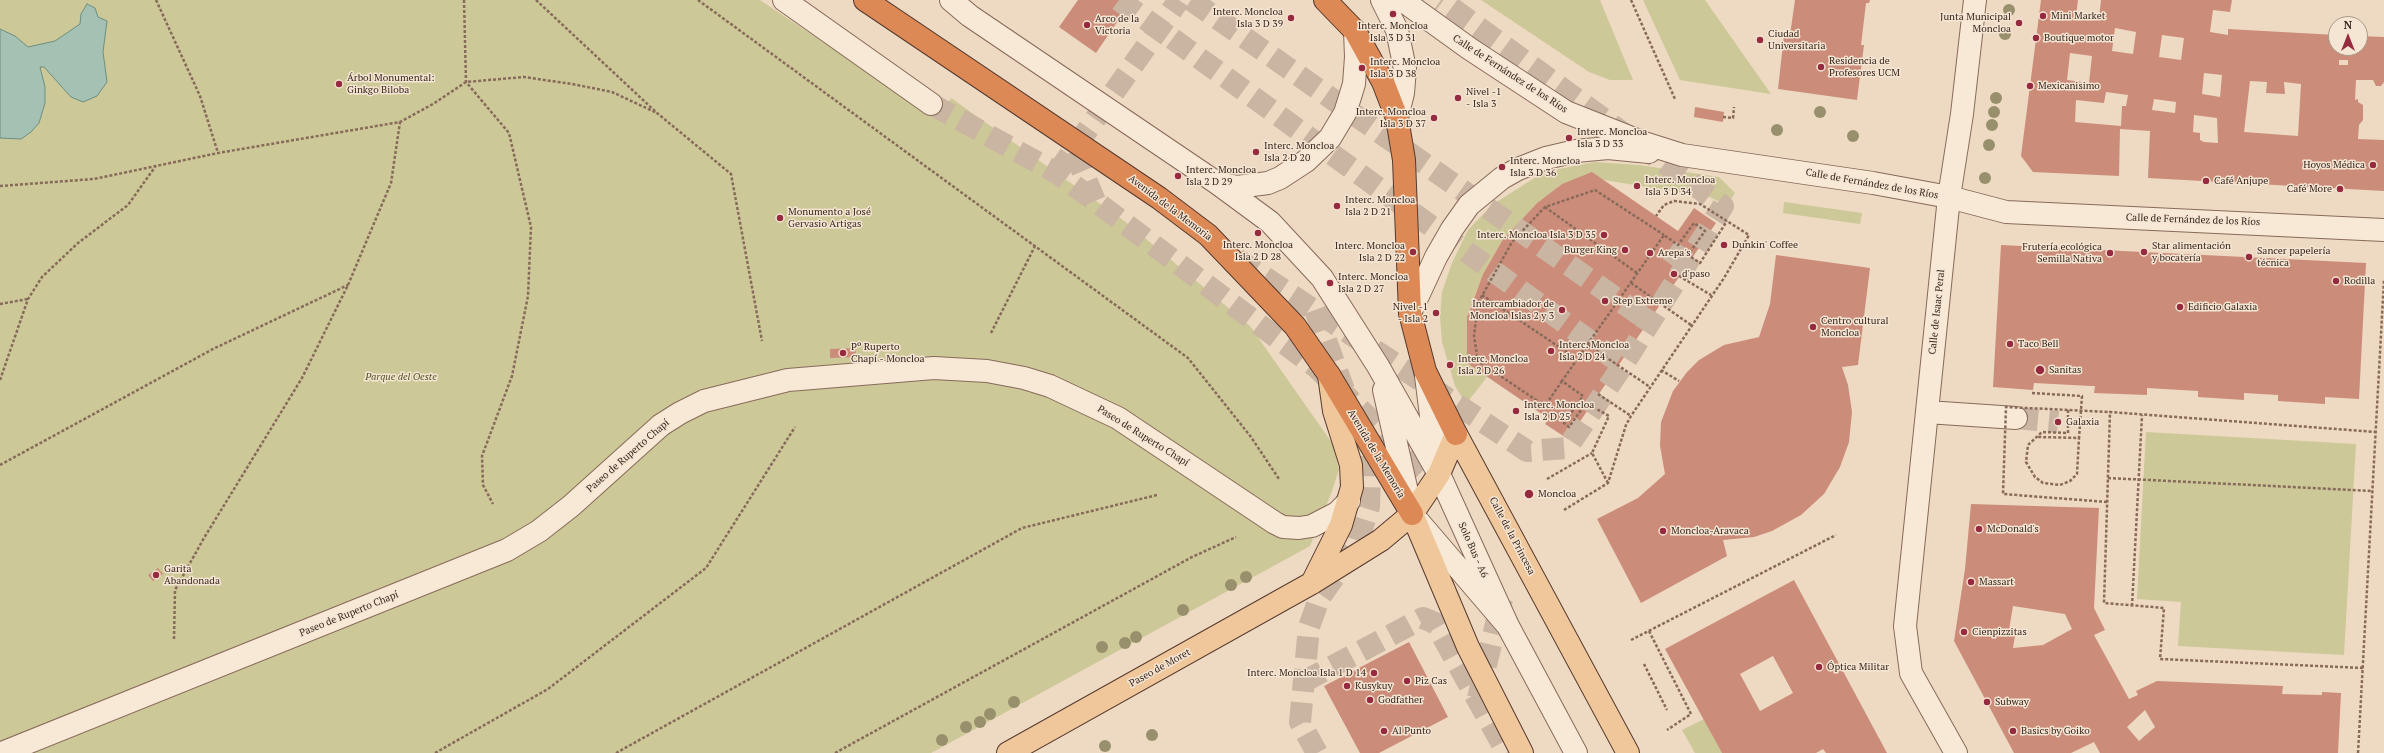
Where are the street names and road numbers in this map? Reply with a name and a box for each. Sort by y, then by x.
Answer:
street label: Calle de Fernández de los Ríos [1450,32,1570,116]
street label: Calle de Fernández de los Ríos [1805,166,1939,202]
street label: Avenida de la Memoria [1126,173,1214,243]
street label: Calle de Fernández de los Ríos [2126,212,2260,228]
street label: Calle de Isaac Peral [1927,269,1947,355]
street label: Paseo de Ruperto Chapí [1095,403,1191,469]
street label: Avenida de la Memoria [1345,408,1407,500]
street label: Paseo de Ruperto Chapí [584,417,672,495]
street label: Calle de la Princesa [1486,495,1538,577]
street label: Solo Bus - A6 [1455,520,1491,580]
street label: Paseo de Ruperto Chapí [298,589,400,639]
street label: Paseo de Moret [1127,646,1193,690]

